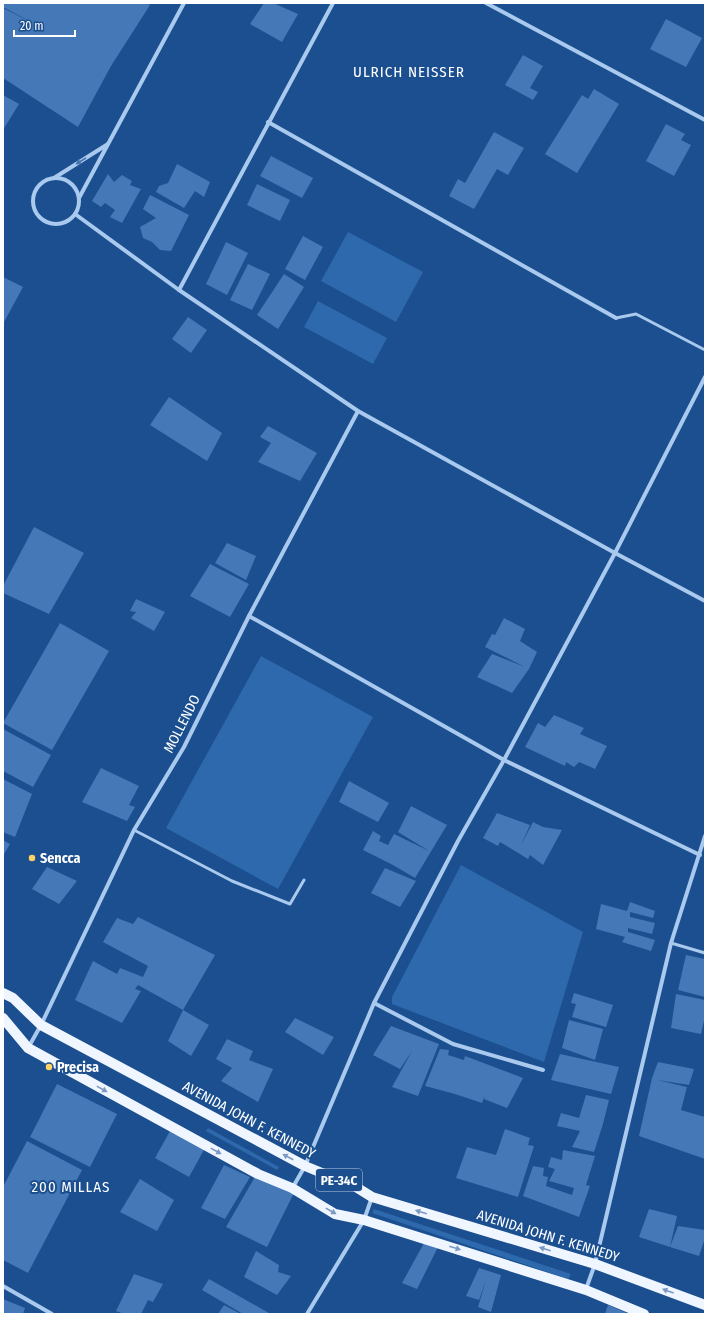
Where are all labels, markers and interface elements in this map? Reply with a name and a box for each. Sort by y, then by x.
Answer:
scale bar [14,12,75,38]
text: 20 m [20,19,44,33]
district label: ULRICH NEISSER [353,63,465,81]
one-way arrow [76,157,86,165]
street label: MOLLENDO [160,692,204,756]
place label: Sencca [40,850,80,867]
marker: Sencca [27,853,37,863]
place label: Precisa [57,1059,99,1076]
marker: Precisa [44,1062,54,1072]
street label: AVENIDA JOHN F. KENNEDY [180,1078,318,1162]
one-way arrow [96,1085,107,1092]
one-way arrow [210,1148,221,1154]
one-way arrow [283,1154,294,1160]
road number: PE-34C [316,1169,362,1191]
district label: 200 MILLAS [32,1178,111,1196]
street label: AVENIDA JOHN F. KENNEDY [475,1206,621,1266]
one-way arrow [325,1208,336,1215]
one-way arrow [415,1209,427,1215]
one-way arrow [449,1245,461,1251]
one-way arrow [539,1246,551,1252]
one-way arrow [662,1288,674,1294]

